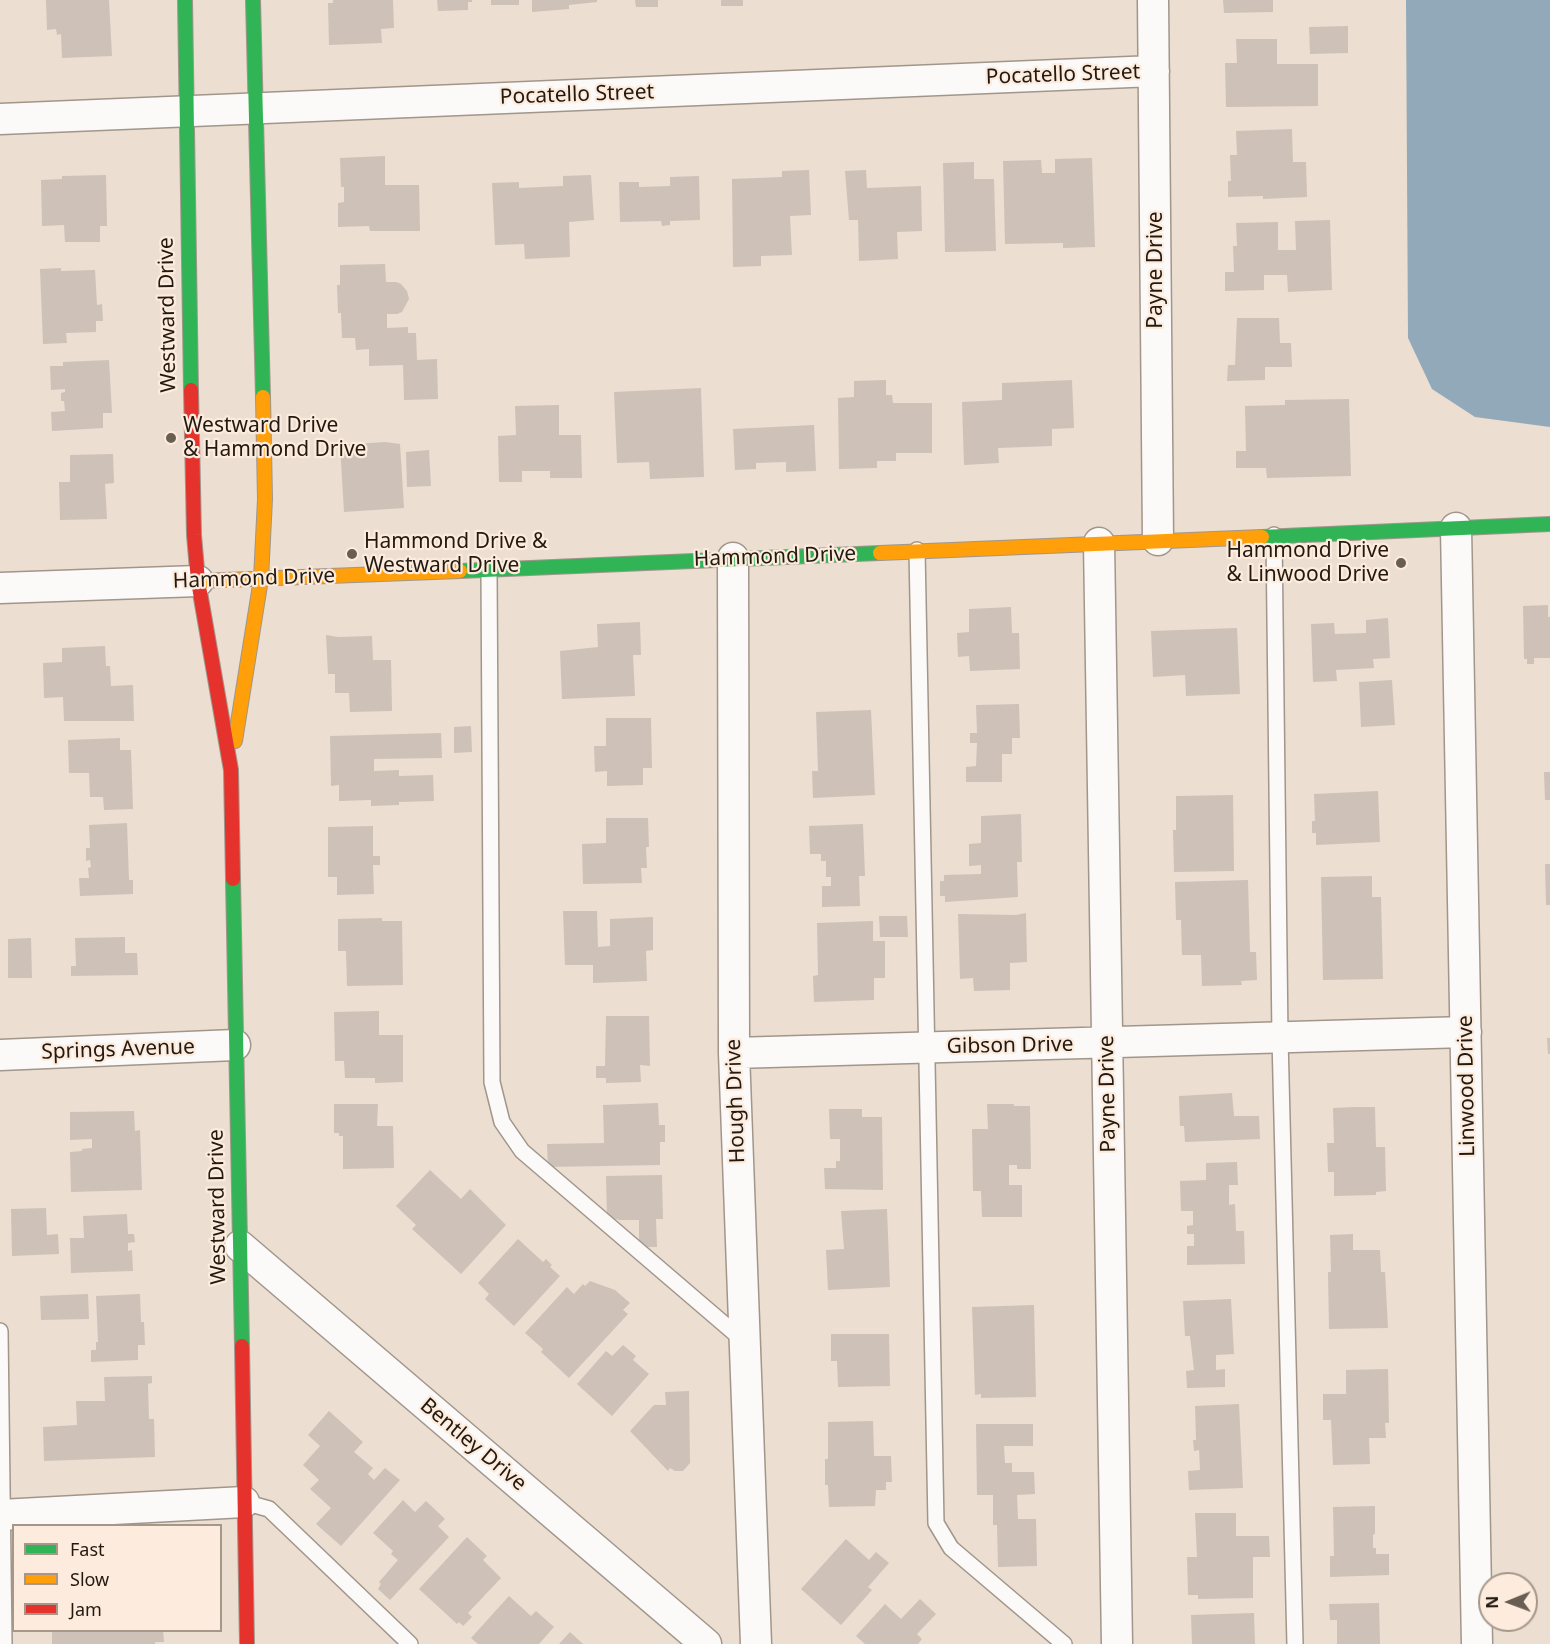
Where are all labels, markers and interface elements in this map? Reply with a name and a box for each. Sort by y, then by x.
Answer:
street label: Pocatello Street [985,60,1141,90]
street label: Pocatello Street [499,80,655,110]
street label: Payne Drive [1143,211,1169,329]
street label: Westward Drive [154,237,182,393]
place label: Westward Drive & Hammond Drive [183,413,366,463]
marker: Westward Drive & Hammond Drive [164,431,178,445]
place label: Hammond Drive & Westward Drive [364,529,547,579]
place label: Hammond Drive & Linwood Drive [1226,538,1389,588]
street label: Hammond Drive [693,542,857,572]
marker: Hammond Drive & Westward Drive [345,547,359,561]
marker: Hammond Drive & Linwood Drive [1394,556,1408,570]
street label: Hammond Drive [172,564,336,594]
street label: Linwood Drive [1453,1015,1481,1157]
street label: Gibson Drive [946,1032,1074,1060]
street label: Springs Avenue [41,1035,195,1065]
street label: Payne Drive [1094,1035,1122,1153]
street label: Hough Drive [721,1038,751,1164]
street label: Westward Drive [204,1129,232,1285]
street label: Bentley Drive [415,1393,531,1497]
legend [12,1524,222,1632]
text: Fast [70,1537,105,1561]
text: Slow [70,1567,109,1591]
north arrow [1478,1572,1538,1632]
text: N [1481,1596,1503,1609]
text: Jam [70,1597,102,1621]

